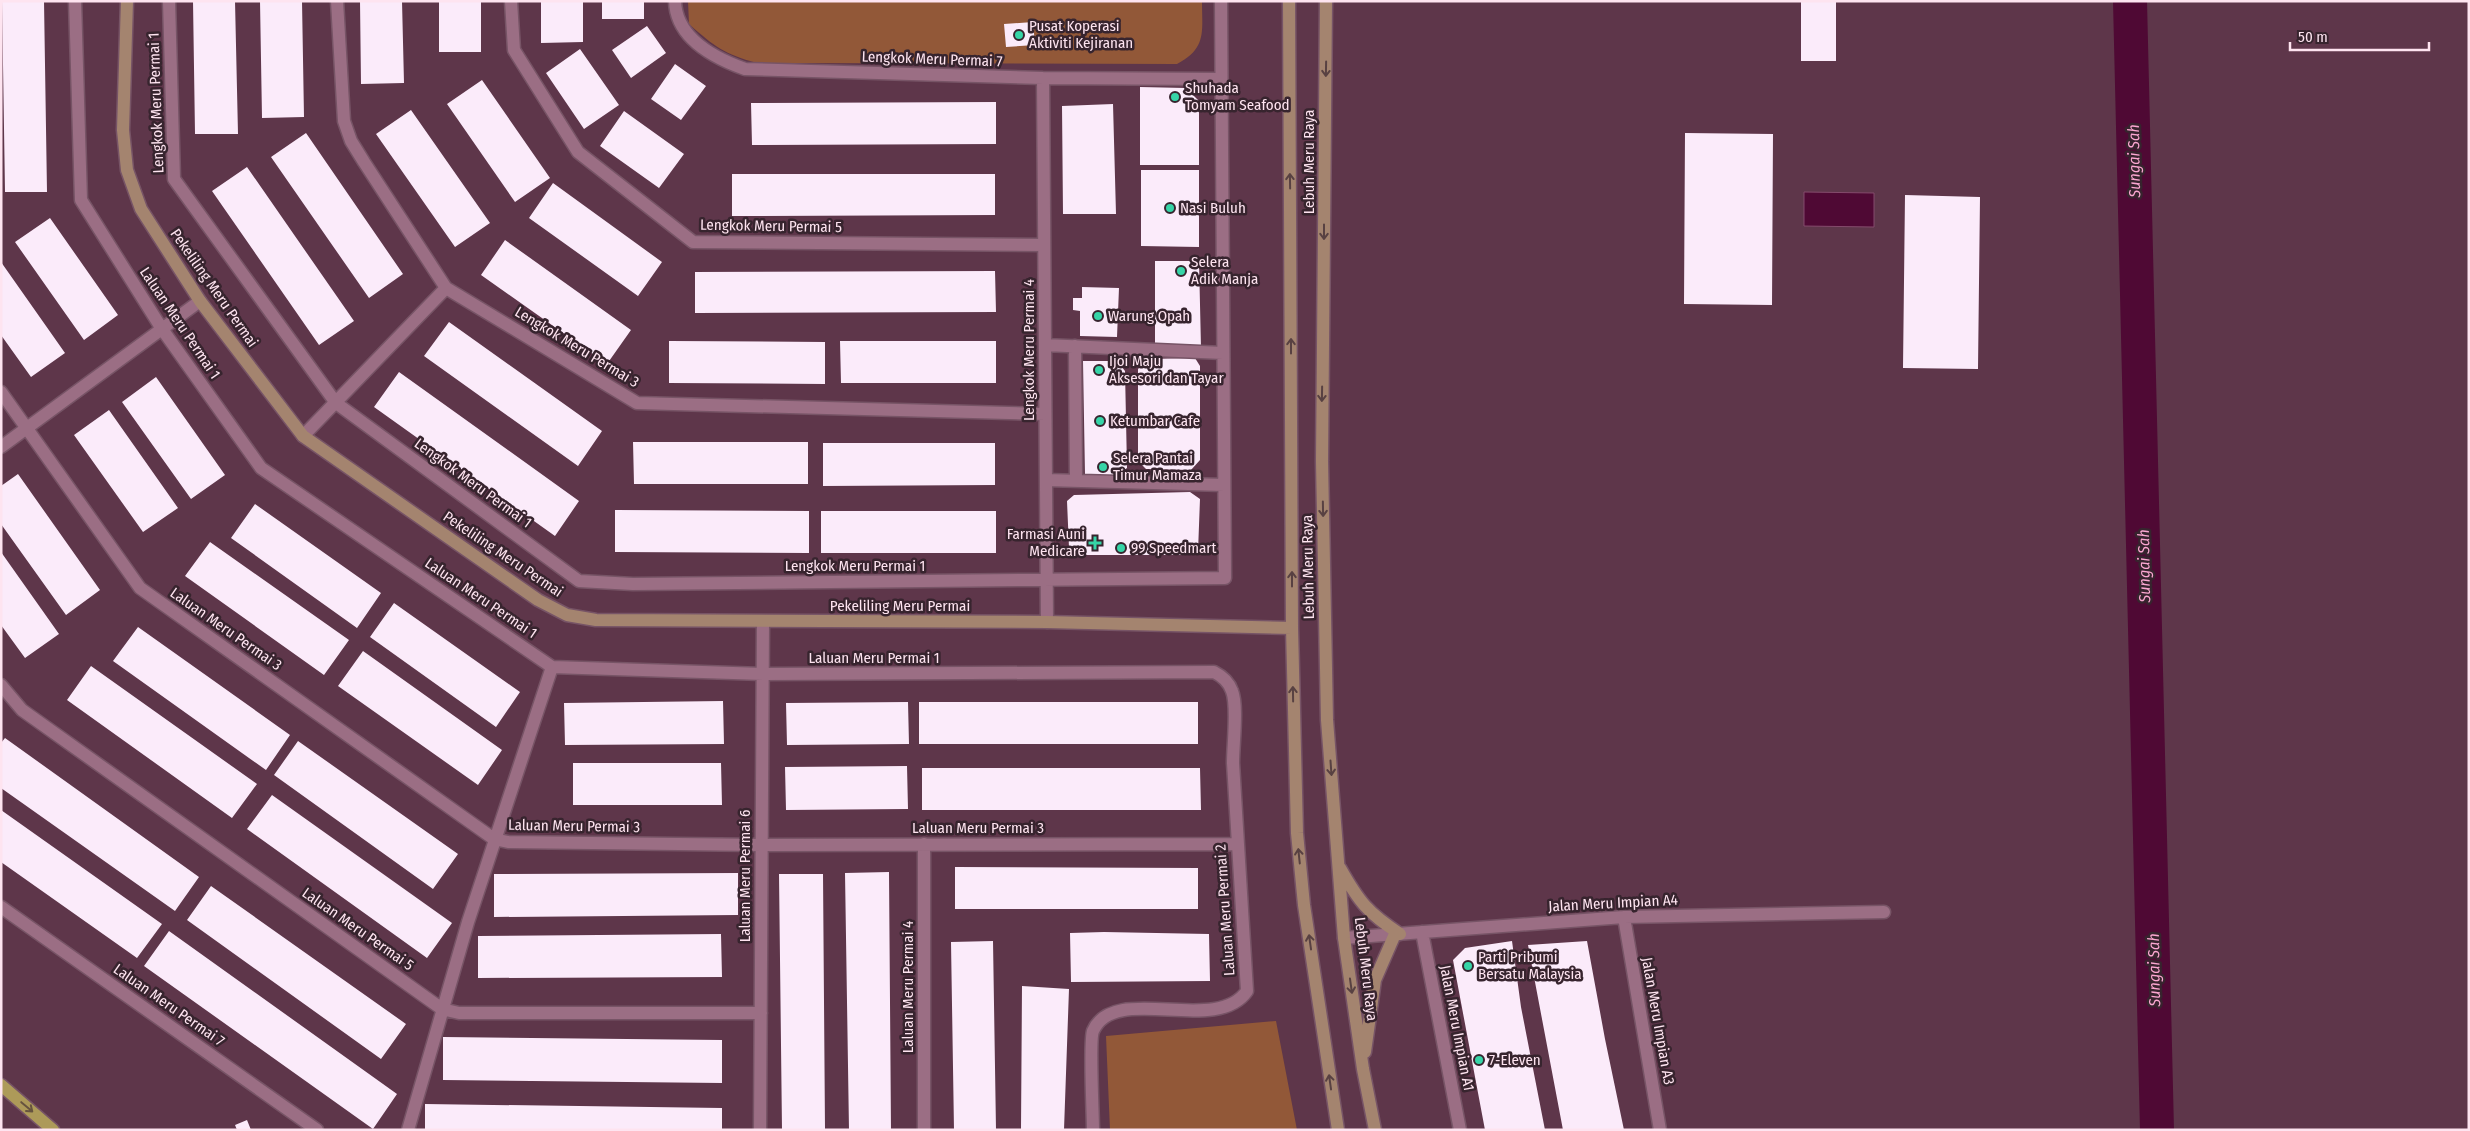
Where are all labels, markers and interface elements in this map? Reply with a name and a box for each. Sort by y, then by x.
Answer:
place label: Pusat Koperasi Aktiviti Kejiranan [1029,17,1133,52]
scale bar [2290,20,2429,52]
text: 50 m [2298,28,2328,46]
marker: Pusat Koperasi Aktiviti Kejiranan [1013,29,1025,41]
street label: Lengkok Meru Permai 1 [145,32,167,174]
street label: Lengkok Meru Permai 7 [861,48,1003,70]
one-way arrow [1321,60,1331,77]
place label: Shuhada Tomyam Seafood [1185,79,1290,114]
marker: Shuhada Tomyam Seafood [1169,91,1181,103]
street label: Lebuh Meru Raya [1300,110,1318,214]
water label: Sungai Sah [2124,124,2144,199]
one-way arrow [1285,173,1295,190]
place label: Nasi Buluh [1180,199,1246,217]
marker: Nasi Buluh [1164,202,1176,214]
street label: Lengkok Meru Permai 5 [700,216,842,236]
one-way arrow [1319,223,1329,239]
street label: Pekeliling Meru Permai [166,225,262,351]
place label: Selera Adik Manja [1191,253,1258,288]
street label: Laluan Meru Permai 1 [136,264,224,382]
marker: Selera Adik Manja [1175,265,1187,277]
street label: Lengkok Meru Permai 4 [1020,279,1038,421]
street label: Lengkok Meru Permai 3 [512,303,643,391]
place label: Warung Opah [1108,307,1190,325]
marker: Warung Opah [1092,310,1104,322]
one-way arrow [1286,339,1296,355]
place label: Ijoi Maju Aksesori dan Tayar [1109,352,1224,387]
marker: Ijoi Maju Aksesori dan Tayar [1093,364,1105,376]
one-way arrow [1317,386,1327,402]
place label: Ketumbar Cafe [1110,412,1200,430]
marker: Ketumbar Cafe [1094,415,1106,427]
street label: Lengkok Meru Permai 1 [411,434,535,532]
place label: Selera Pantai Timur Mamaza [1113,449,1202,484]
marker: Selera Pantai Timur Mamaza [1097,461,1109,473]
one-way arrow [1318,501,1327,517]
street label: Pekeliling Meru Permai [440,507,566,601]
street label: Lebuh Meru Raya [1298,515,1318,619]
place label: Farmasi Auni Medicare [1007,525,1085,560]
water label: Sungai Sah [2134,529,2154,604]
marker: Farmasi Auni Medicare [1089,537,1101,549]
place label: 99 Speedmart [1131,539,1217,557]
marker: 99 Speedmart [1115,542,1127,554]
street label: Laluan Meru Permai 1 [422,554,540,642]
street label: Lengkok Meru Permai 1 [785,557,925,575]
one-way arrow [1287,571,1297,588]
street label: Laluan Meru Permai 3 [167,584,285,674]
street label: Pekeliling Meru Permai [830,597,970,615]
street label: Laluan Meru Permai 1 [808,649,940,667]
one-way arrow [1288,686,1298,702]
one-way arrow [1326,760,1336,776]
street label: Laluan Meru Permai 6 [736,810,754,942]
street label: Laluan Meru Permai 3 [508,816,640,836]
street label: Laluan Meru Permai 3 [912,819,1044,837]
street label: Laluan Meru Permai 2 [1211,843,1239,976]
one-way arrow [1294,848,1304,864]
street label: Laluan Meru Permai 5 [299,884,417,974]
street label: Jalan Meru Impian A4 [1548,891,1678,915]
street label: Lebuh Meru Raya [1351,916,1381,1022]
street label: Laluan Meru Permai 4 [899,921,917,1053]
water label: Sungai Sah [2144,933,2164,1008]
one-way arrow [1305,934,1315,950]
place label: Parti Pribumi Bersatu Malaysia [1478,948,1582,983]
street label: Jalan Meru Impian A3 [1638,956,1678,1086]
street label: Laluan Meru Permai 7 [110,960,228,1050]
marker: Parti Pribumi Bersatu Malaysia [1462,960,1474,972]
street label: Jalan Meru Impian A1 [1436,964,1478,1092]
one-way arrow [1346,978,1356,994]
place label: 7-Eleven [1489,1051,1541,1069]
marker: 7-Eleven [1473,1054,1485,1066]
one-way arrow [1325,1074,1335,1090]
one-way arrow [21,1102,34,1113]

